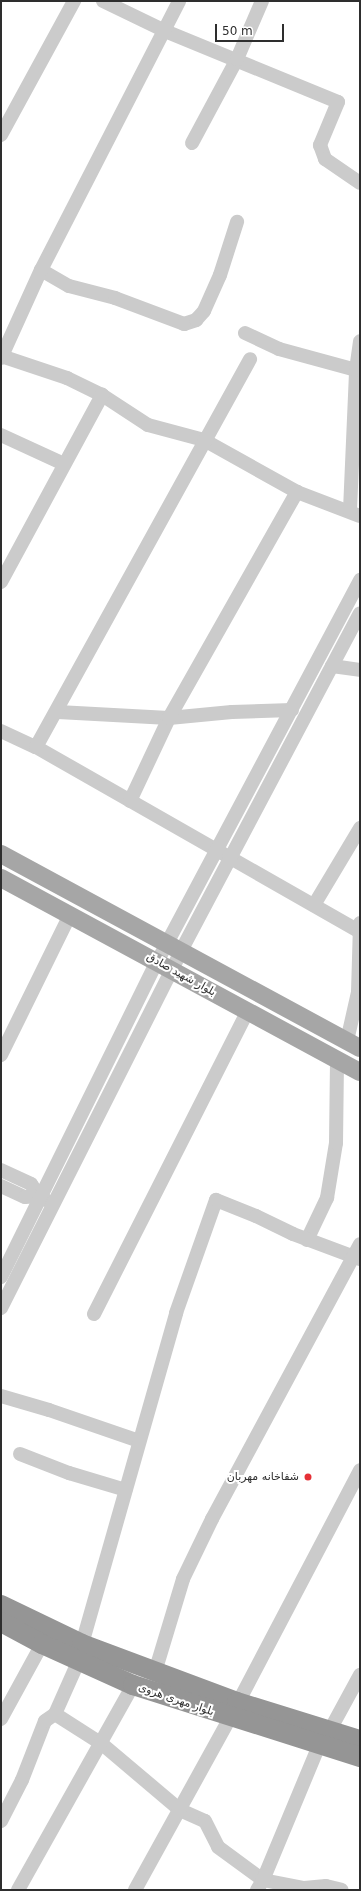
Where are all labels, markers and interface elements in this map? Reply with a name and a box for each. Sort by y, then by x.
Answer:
scale bar [217,16,286,42]
text: 50 m [222,24,253,38]
street label: بلوار شهید صادق [144,951,218,999]
place label: شفاخانه مهربان [227,1470,299,1484]
marker: شفاخانه مهربان [302,1471,314,1483]
street label: بلوار مهری هروی [136,1681,216,1719]

